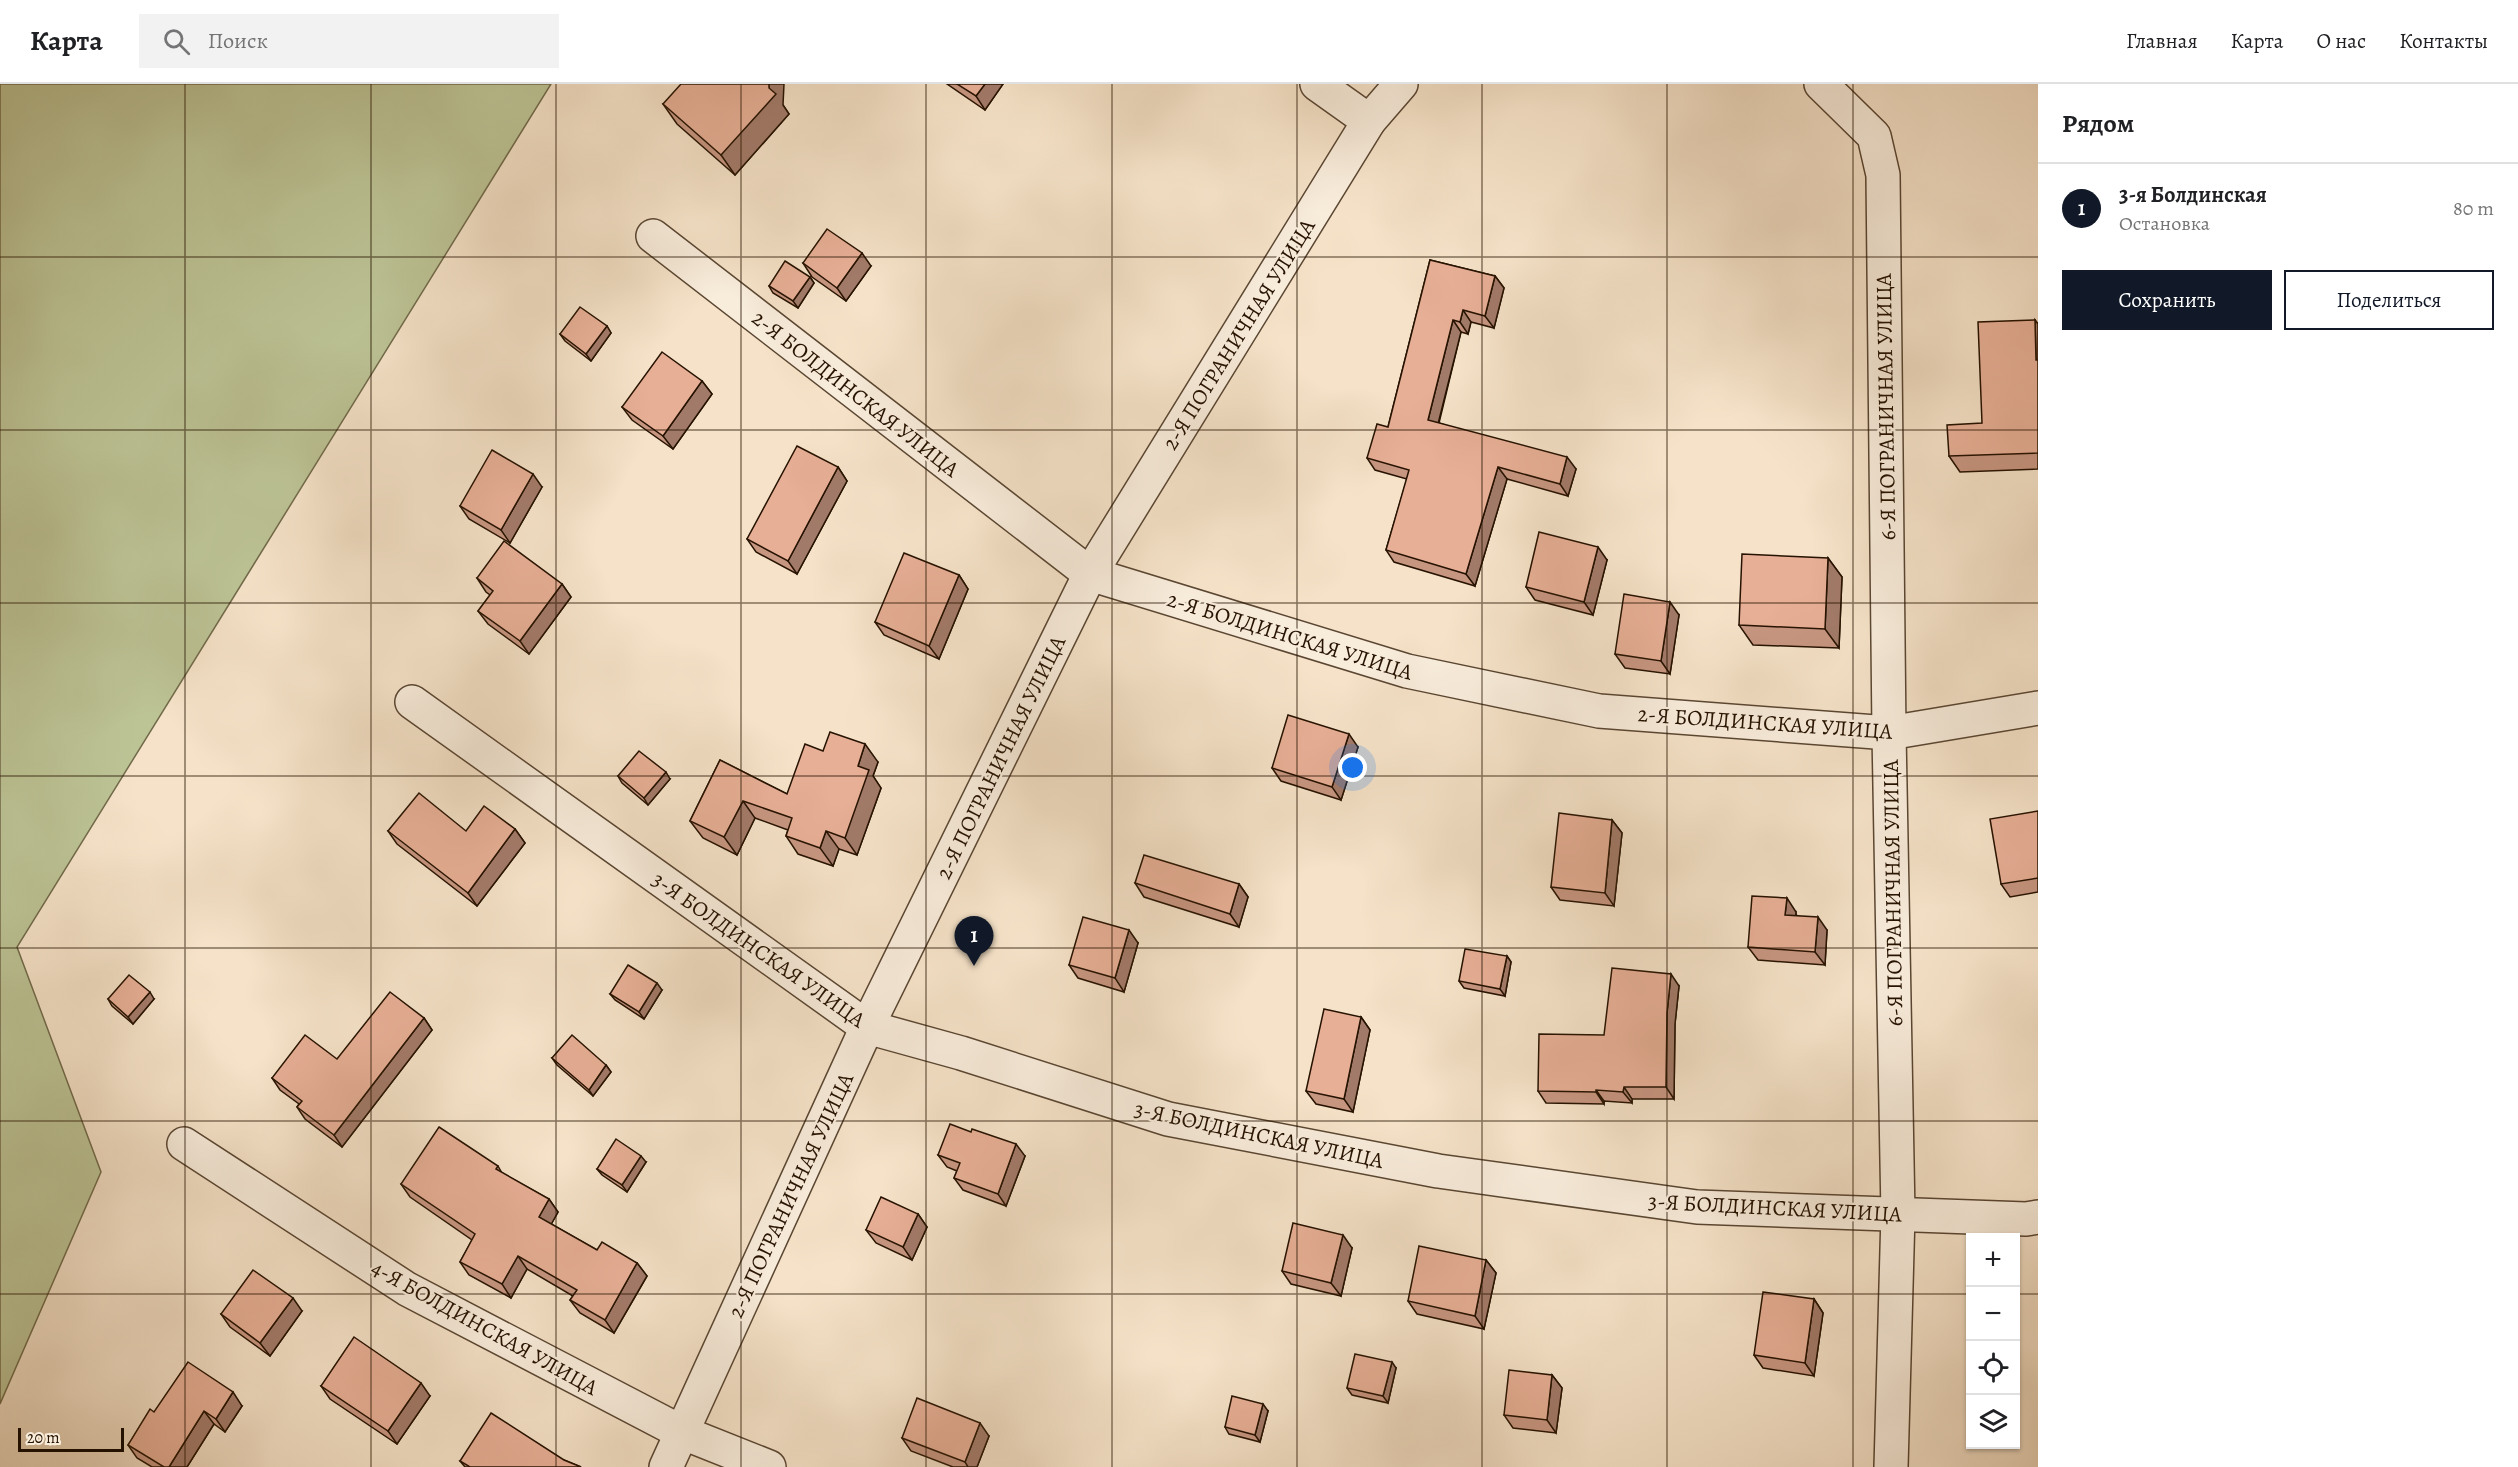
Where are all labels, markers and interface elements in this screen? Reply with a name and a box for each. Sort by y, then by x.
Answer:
search box [139,14,559,68]
text: Карта [30,22,103,60]
icon: search [160,25,193,58]
text: Поиск [208,26,268,56]
text: Главная [2126,27,2198,55]
text: Карта [2231,27,2283,55]
text: О нас [2316,27,2366,55]
text: Контакты [2399,27,2488,55]
text: Рядом [2062,106,2134,141]
text: 3-я Болдинская [2119,180,2267,210]
text: 1 [2078,195,2085,222]
text: 80 m [2453,195,2494,222]
text: Остановка [2119,210,2210,237]
street label: 2-Я ПОГРАНИЧНАЯ УЛИЦА [1155,212,1323,456]
button: Сохранить [2062,270,2272,330]
button: Поделиться [2284,270,2494,330]
street label: 6-Я ПОГРАНИЧНАЯ УЛИЦА [1869,272,1903,541]
street label: 2-Я БОЛДИНСКАЯ УЛИЦА [746,303,966,485]
street label: 2-Я БОЛДИНСКАЯ УЛИЦА [1163,584,1417,688]
street label: 2-Я ПОГРАНИЧНАЯ УЛИЦА [929,630,1073,884]
street label: 2-Я БОЛДИНСКАЯ УЛИЦА [1637,699,1894,747]
your location [1338,753,1367,782]
street label: 6-Я ПОГРАНИЧНАЯ УЛИЦА [1876,758,1910,1027]
street label: 3-Я БОЛДИНСКАЯ УЛИЦА [646,865,872,1036]
pin: 1 [954,916,994,966]
street label: 2-Я ПОГРАНИЧНАЯ УЛИЦА [721,1067,861,1323]
street label: 3-Я БОЛДИНСКАЯ УЛИЦА [1131,1094,1387,1176]
street label: 3-Я БОЛДИНСКАЯ УЛИЦА [1647,1186,1904,1230]
map controls [1966,1233,2020,1449]
button: + [1966,1233,2020,1287]
street label: 4-Я БОЛДИНСКАЯ УЛИЦА [366,1253,604,1403]
button: − [1966,1287,2020,1341]
button: locate [1966,1341,2020,1395]
button: layers [1966,1395,2020,1449]
scale bar [18,1425,124,1452]
text: 20 m [27,1427,60,1449]

